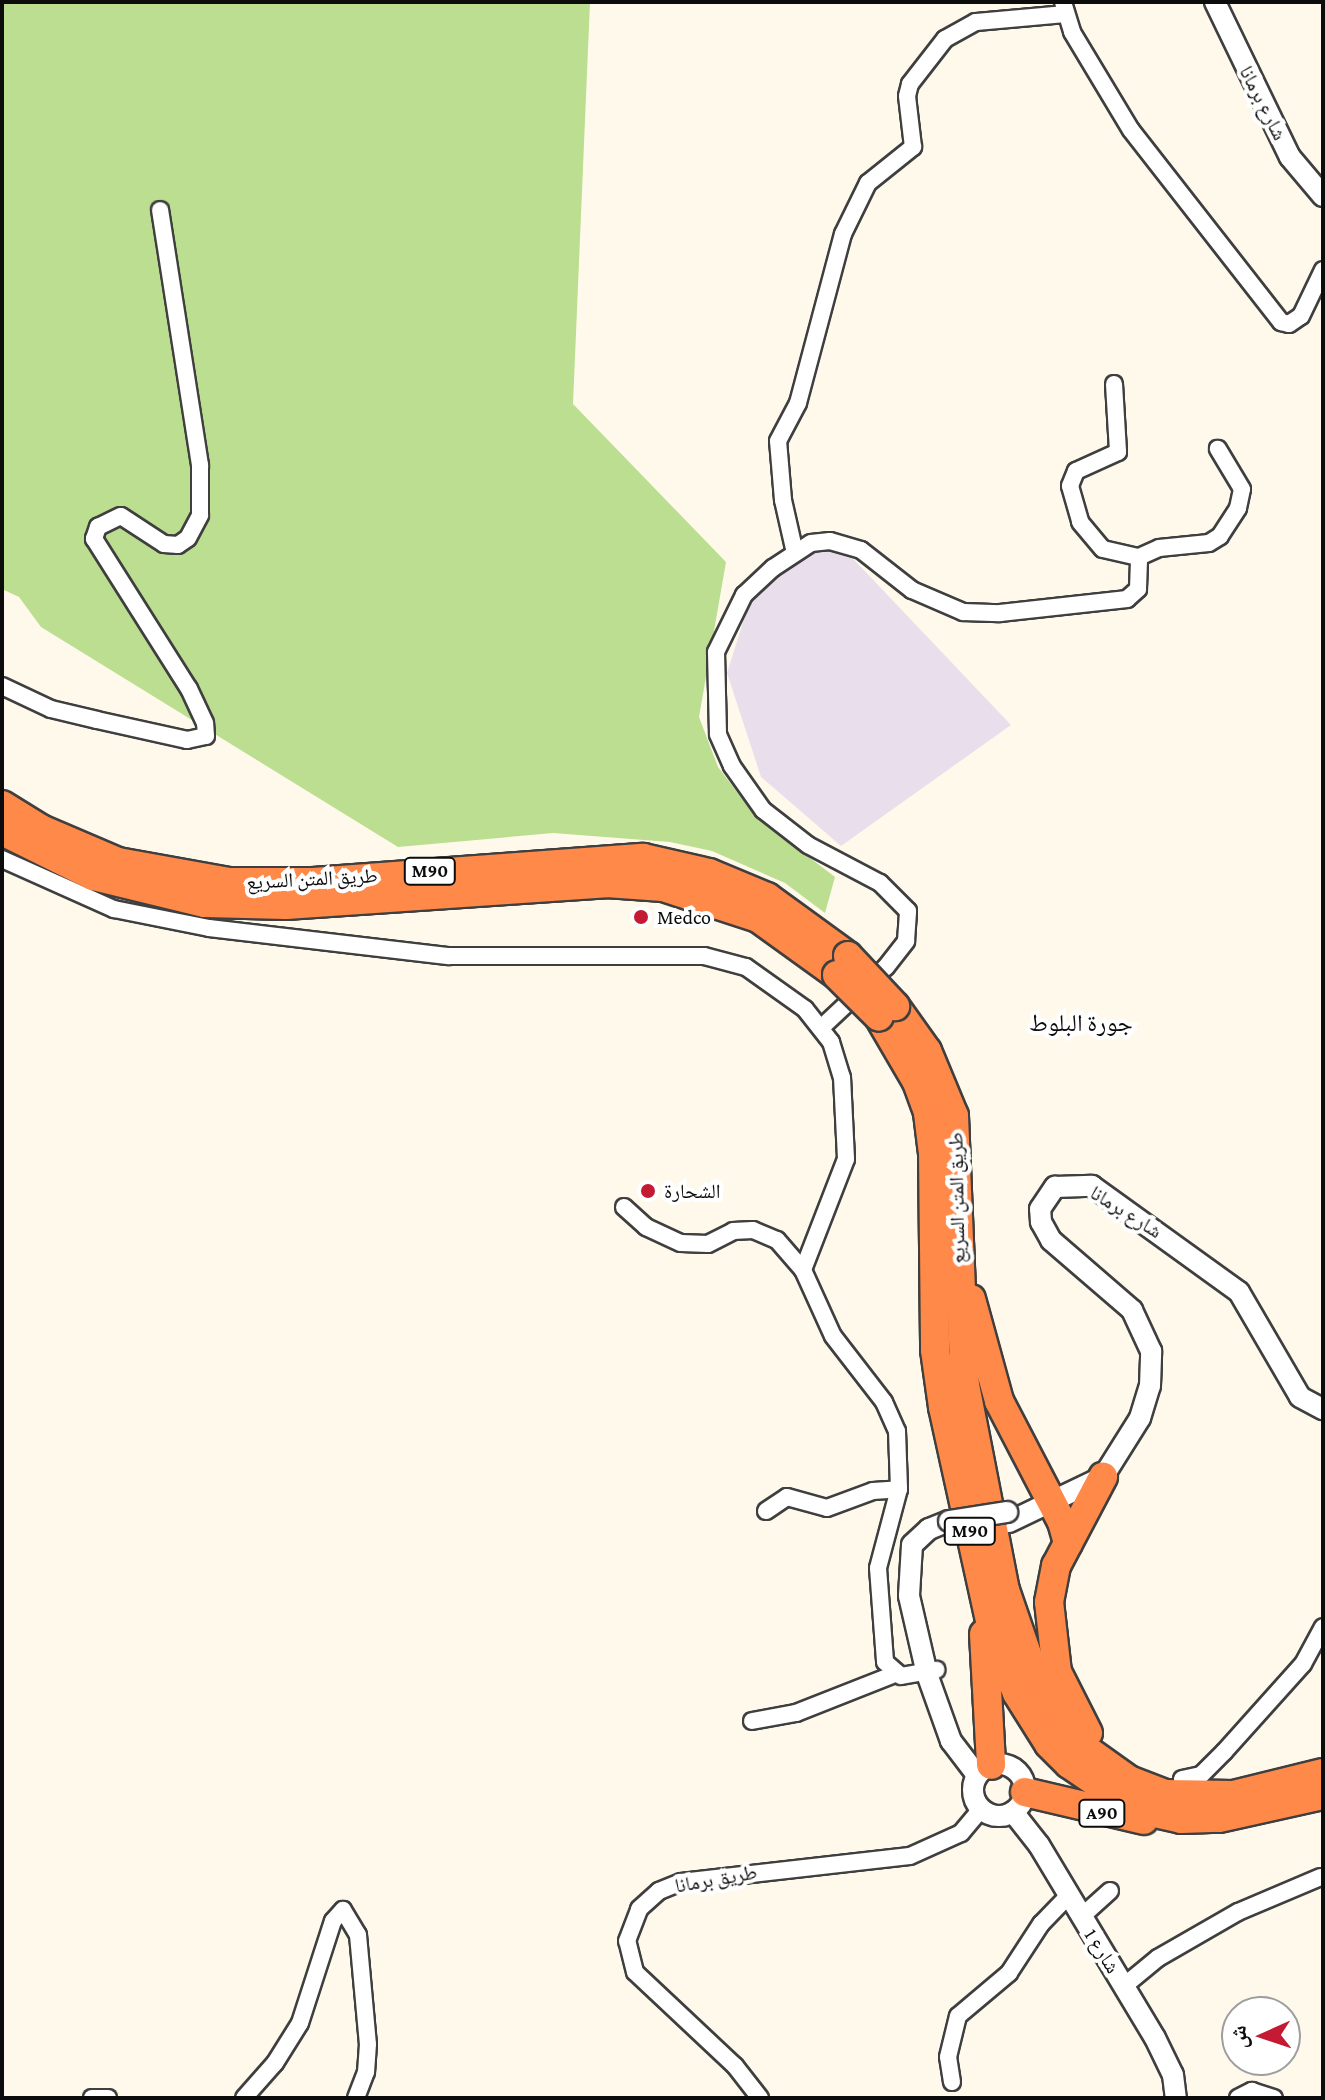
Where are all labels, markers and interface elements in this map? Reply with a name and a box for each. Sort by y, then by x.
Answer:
street label: شارع برمانا [1234,62,1292,144]
road number: M90 [402,857,458,885]
street label: طريق المتن السريع [246,864,378,894]
place label: Medco [657,905,711,929]
marker: Medco [632,908,650,926]
district label: جورة البلوط [1029,1009,1133,1037]
street label: طريق المتن السريع [944,1132,970,1264]
place label: الشحارة [664,1179,721,1203]
street label: شارع برمانا [1086,1181,1166,1243]
marker: الشحارة [639,1182,657,1200]
road number: M90 [942,1517,998,1545]
road number: A90 [1078,1799,1126,1827]
street label: طريق برمانا [673,1860,759,1898]
street label: شارع 1 [1079,1924,1125,1978]
north arrow [1221,1996,1301,2076]
text: ش [1225,2025,1252,2049]

